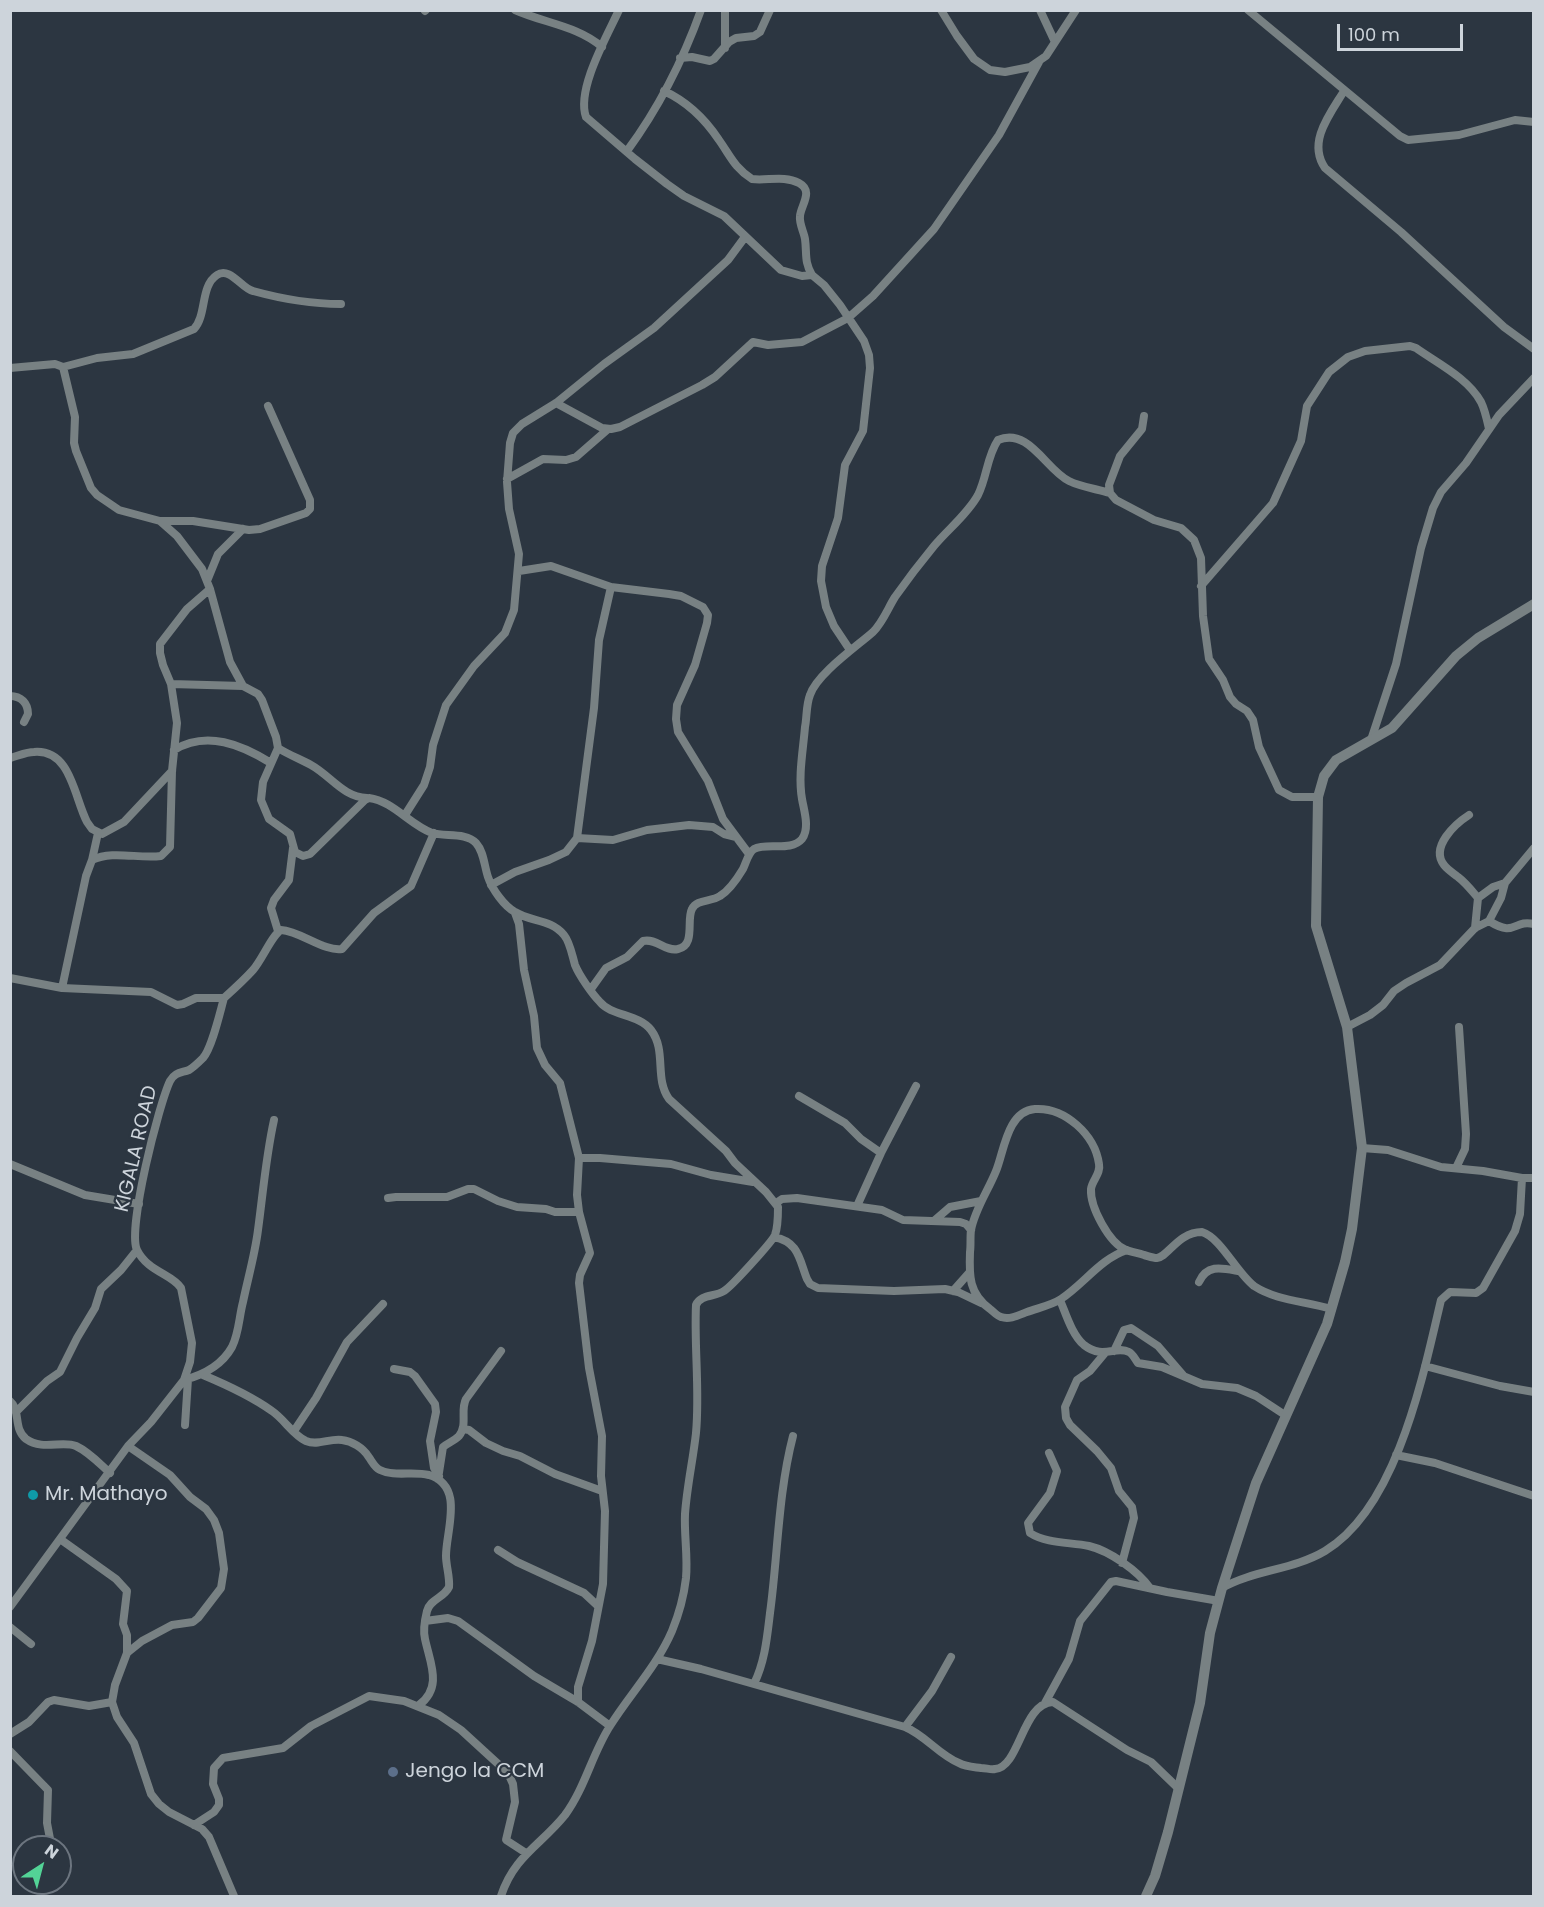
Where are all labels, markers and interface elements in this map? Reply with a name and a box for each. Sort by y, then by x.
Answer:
scale bar [1340,12,1466,50]
text: 100 m [1348,22,1400,47]
street label: KIGALA ROAD [111,1084,163,1214]
place label: Mr. Mathayo [45,1483,168,1507]
marker: Mr. Mathayo [26,1488,40,1502]
place label: Jengo la CCM [405,1760,544,1784]
marker: Jengo la CCM [386,1765,400,1779]
north arrow [12,1835,72,1895]
text: N [40,1839,63,1864]

